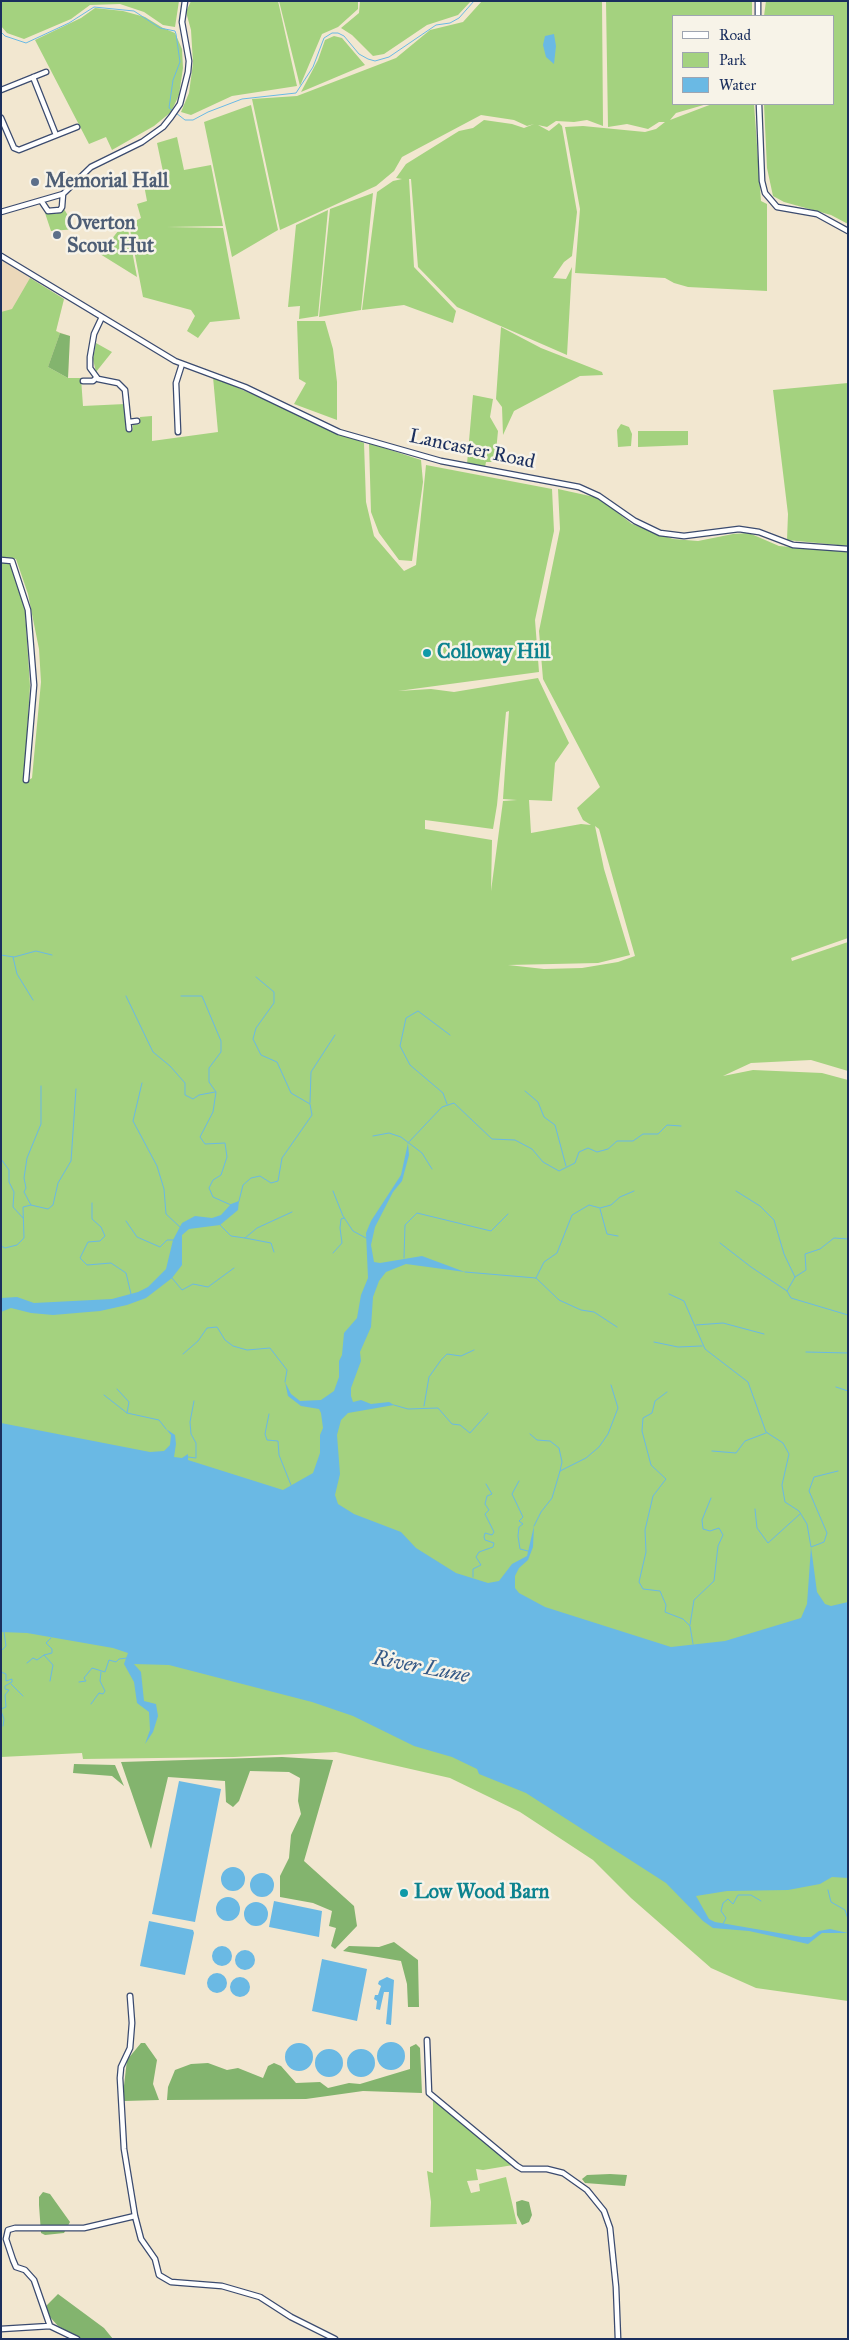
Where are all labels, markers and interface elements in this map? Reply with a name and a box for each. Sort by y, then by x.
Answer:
legend [672,15,834,105]
text: Road [719,26,751,44]
text: Park [719,51,746,69]
text: Water [719,76,756,94]
place label: Memorial Hall [45,170,168,194]
marker: Memorial Hall [29,176,41,188]
place label: Overton Scout Hut [67,212,154,259]
marker: Overton Scout Hut [51,229,63,241]
street label: Lancaster Road [407,425,537,475]
place label: Colloway Hill [437,641,550,665]
marker: Colloway Hill [421,647,433,659]
water label: River Lune [371,1646,471,1690]
place label: Low Wood Barn [414,1881,549,1905]
marker: Low Wood Barn [398,1887,410,1899]

